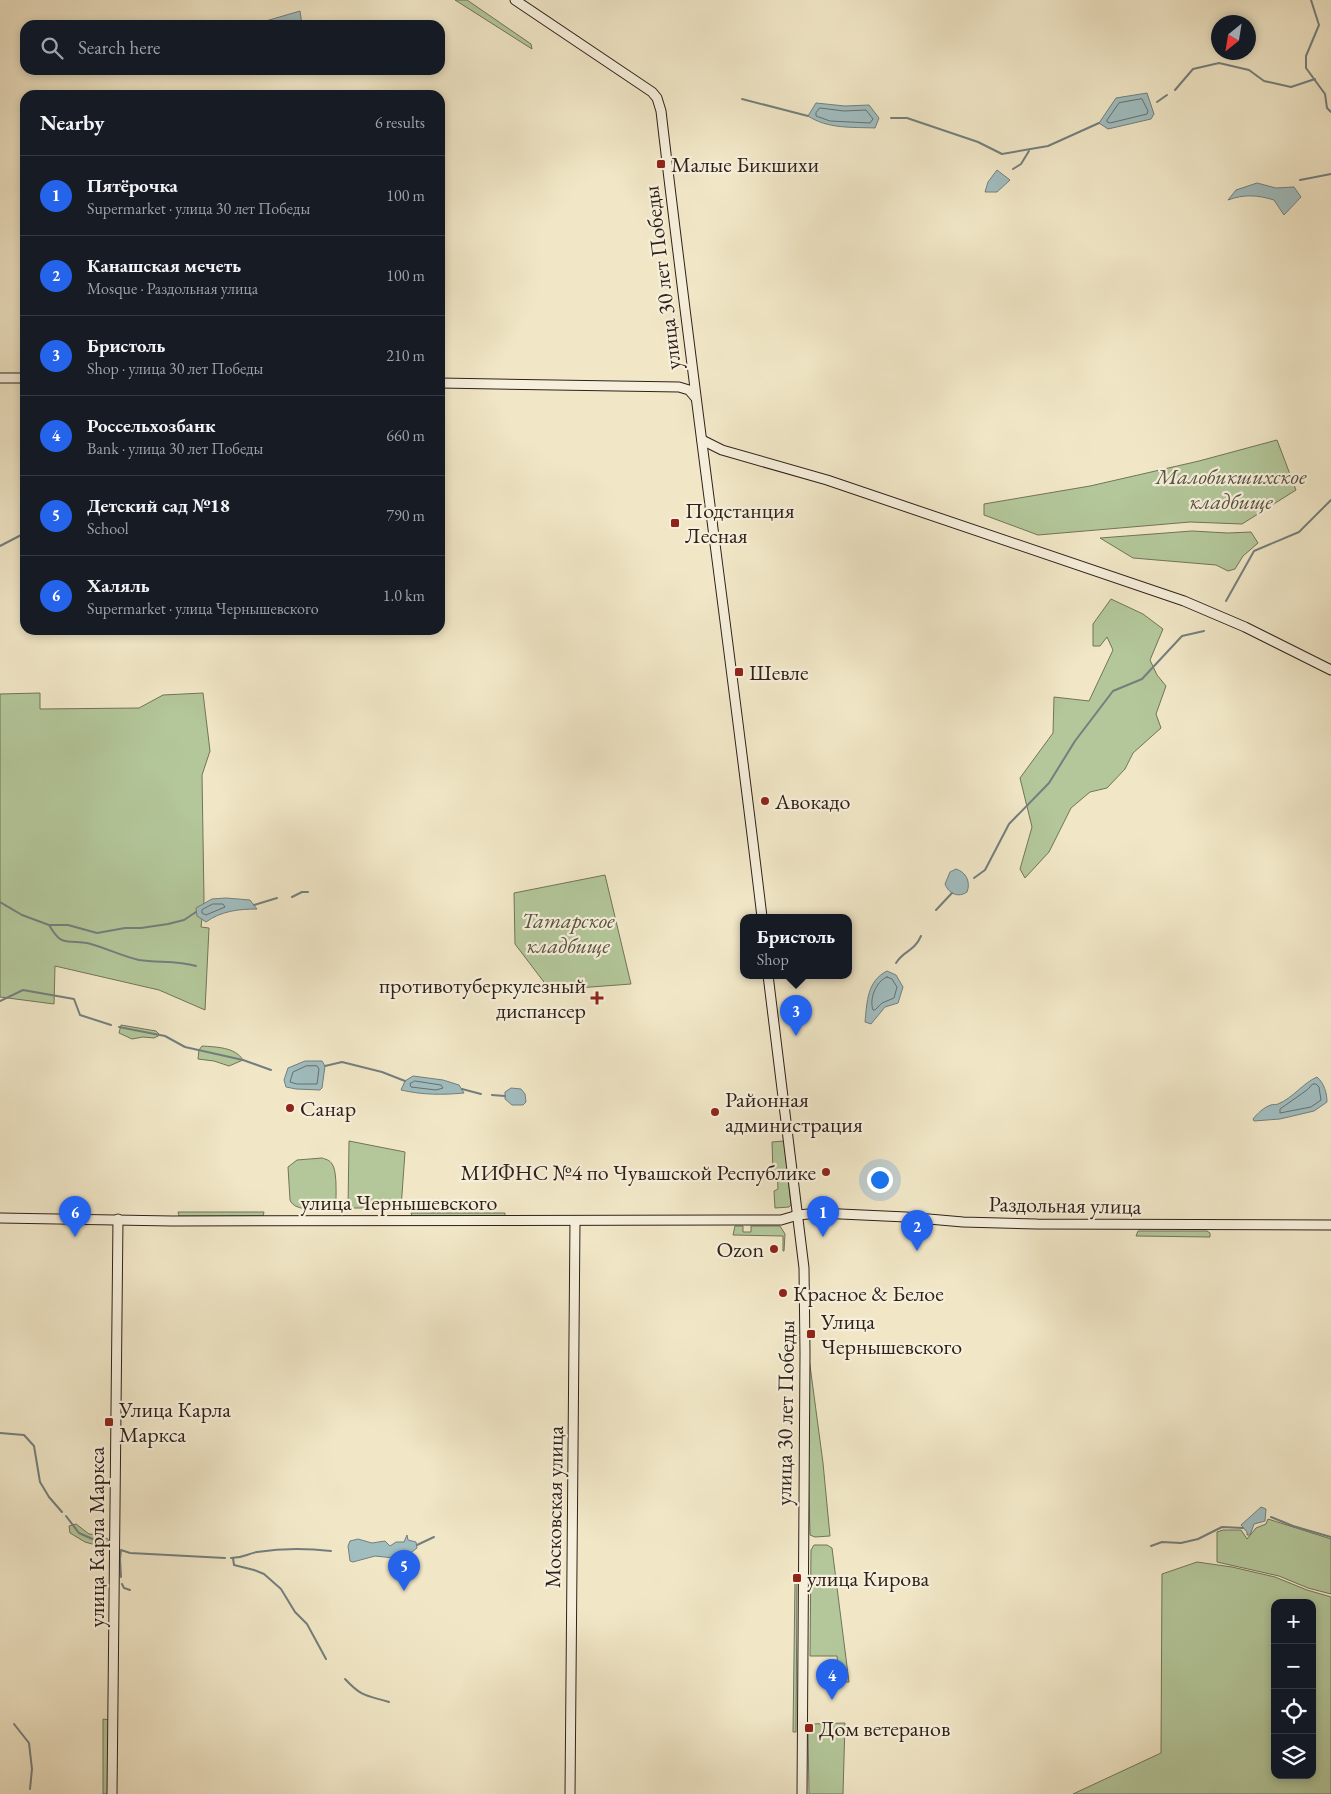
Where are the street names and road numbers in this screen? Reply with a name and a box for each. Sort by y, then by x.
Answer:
street label: улица 30 лет Победы [636,184,688,372]
street label: улица Чернышевского [301,1188,498,1217]
street label: Раздольная улица [988,1189,1142,1221]
street label: улица 30 лет Победы [769,1320,801,1506]
street label: Московская улица [538,1425,570,1588]
street label: улица Карла Маркса [82,1446,111,1627]

